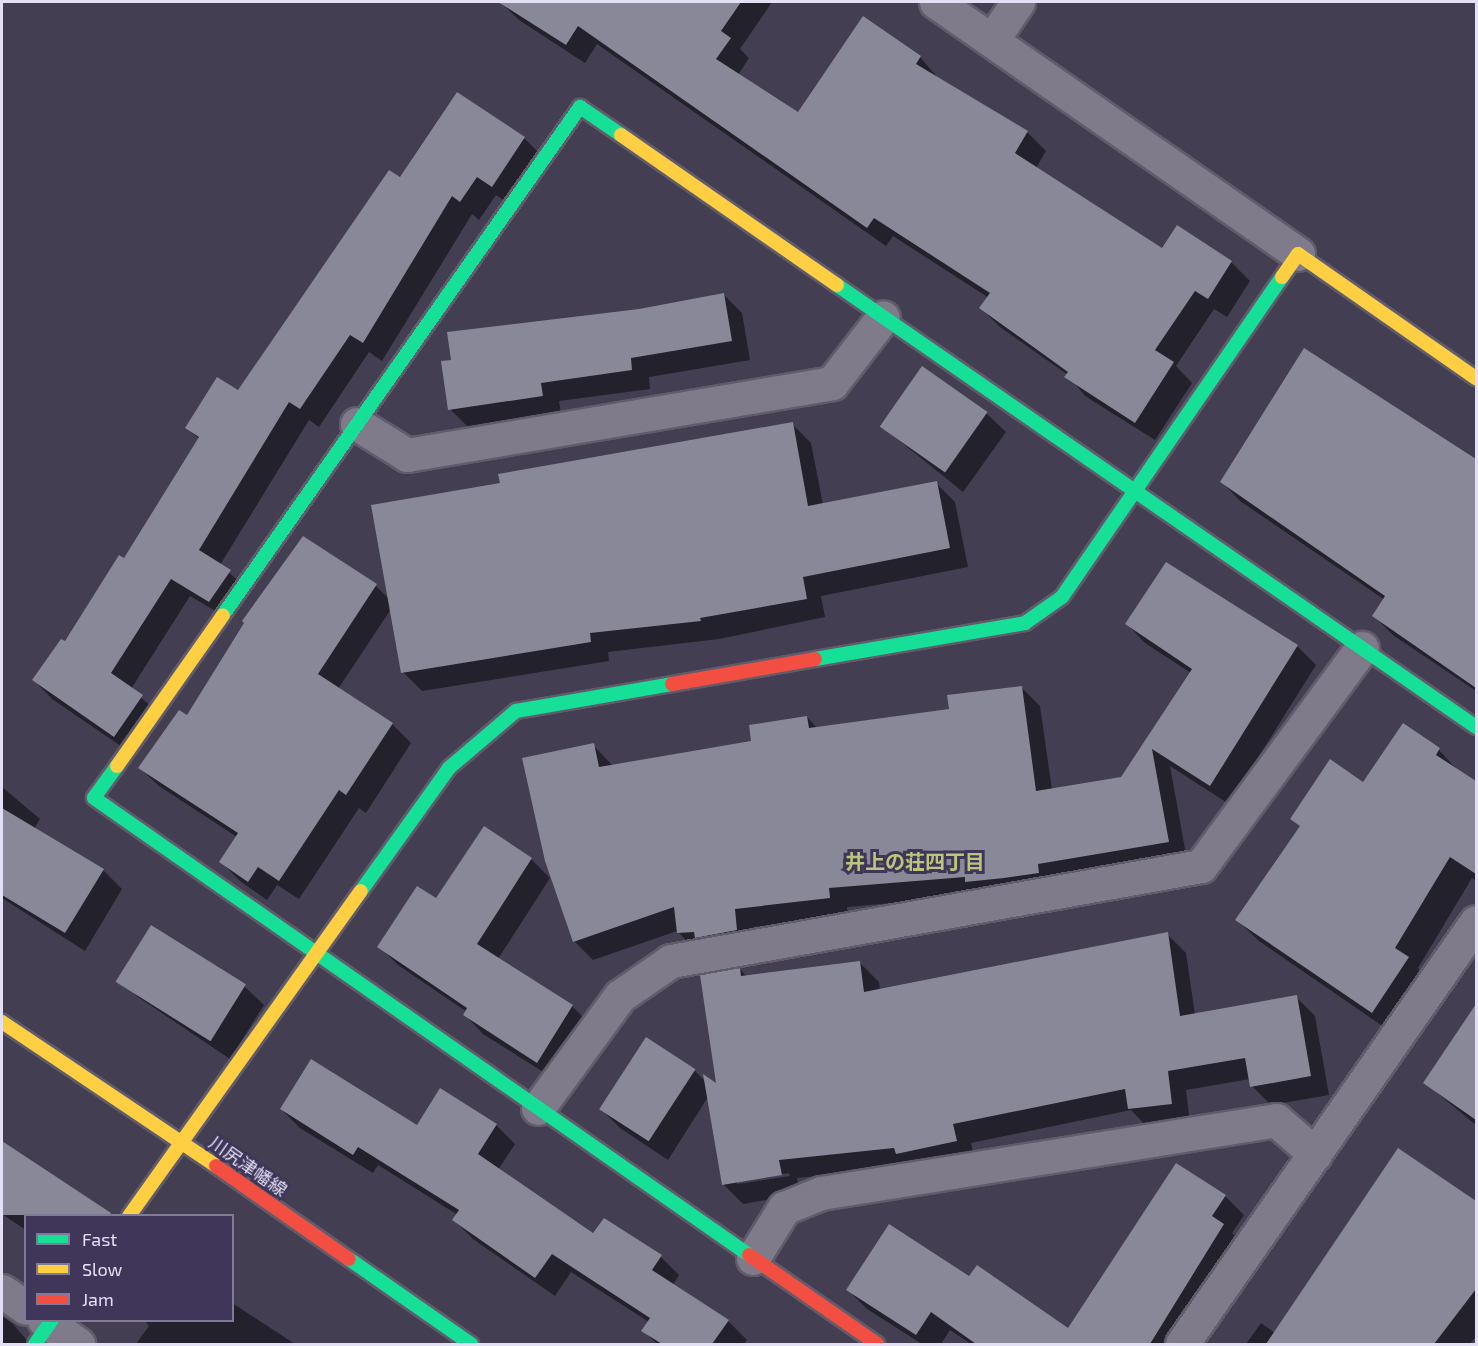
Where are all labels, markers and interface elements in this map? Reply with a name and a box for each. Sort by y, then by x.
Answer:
district label: 井上の荘四丁目 [845,849,985,873]
street label: 川尻津幡線 [205,1131,291,1201]
legend [24,1214,234,1322]
text: Fast [82,1228,117,1250]
text: Slow [82,1258,122,1280]
text: Jam [82,1288,114,1310]

